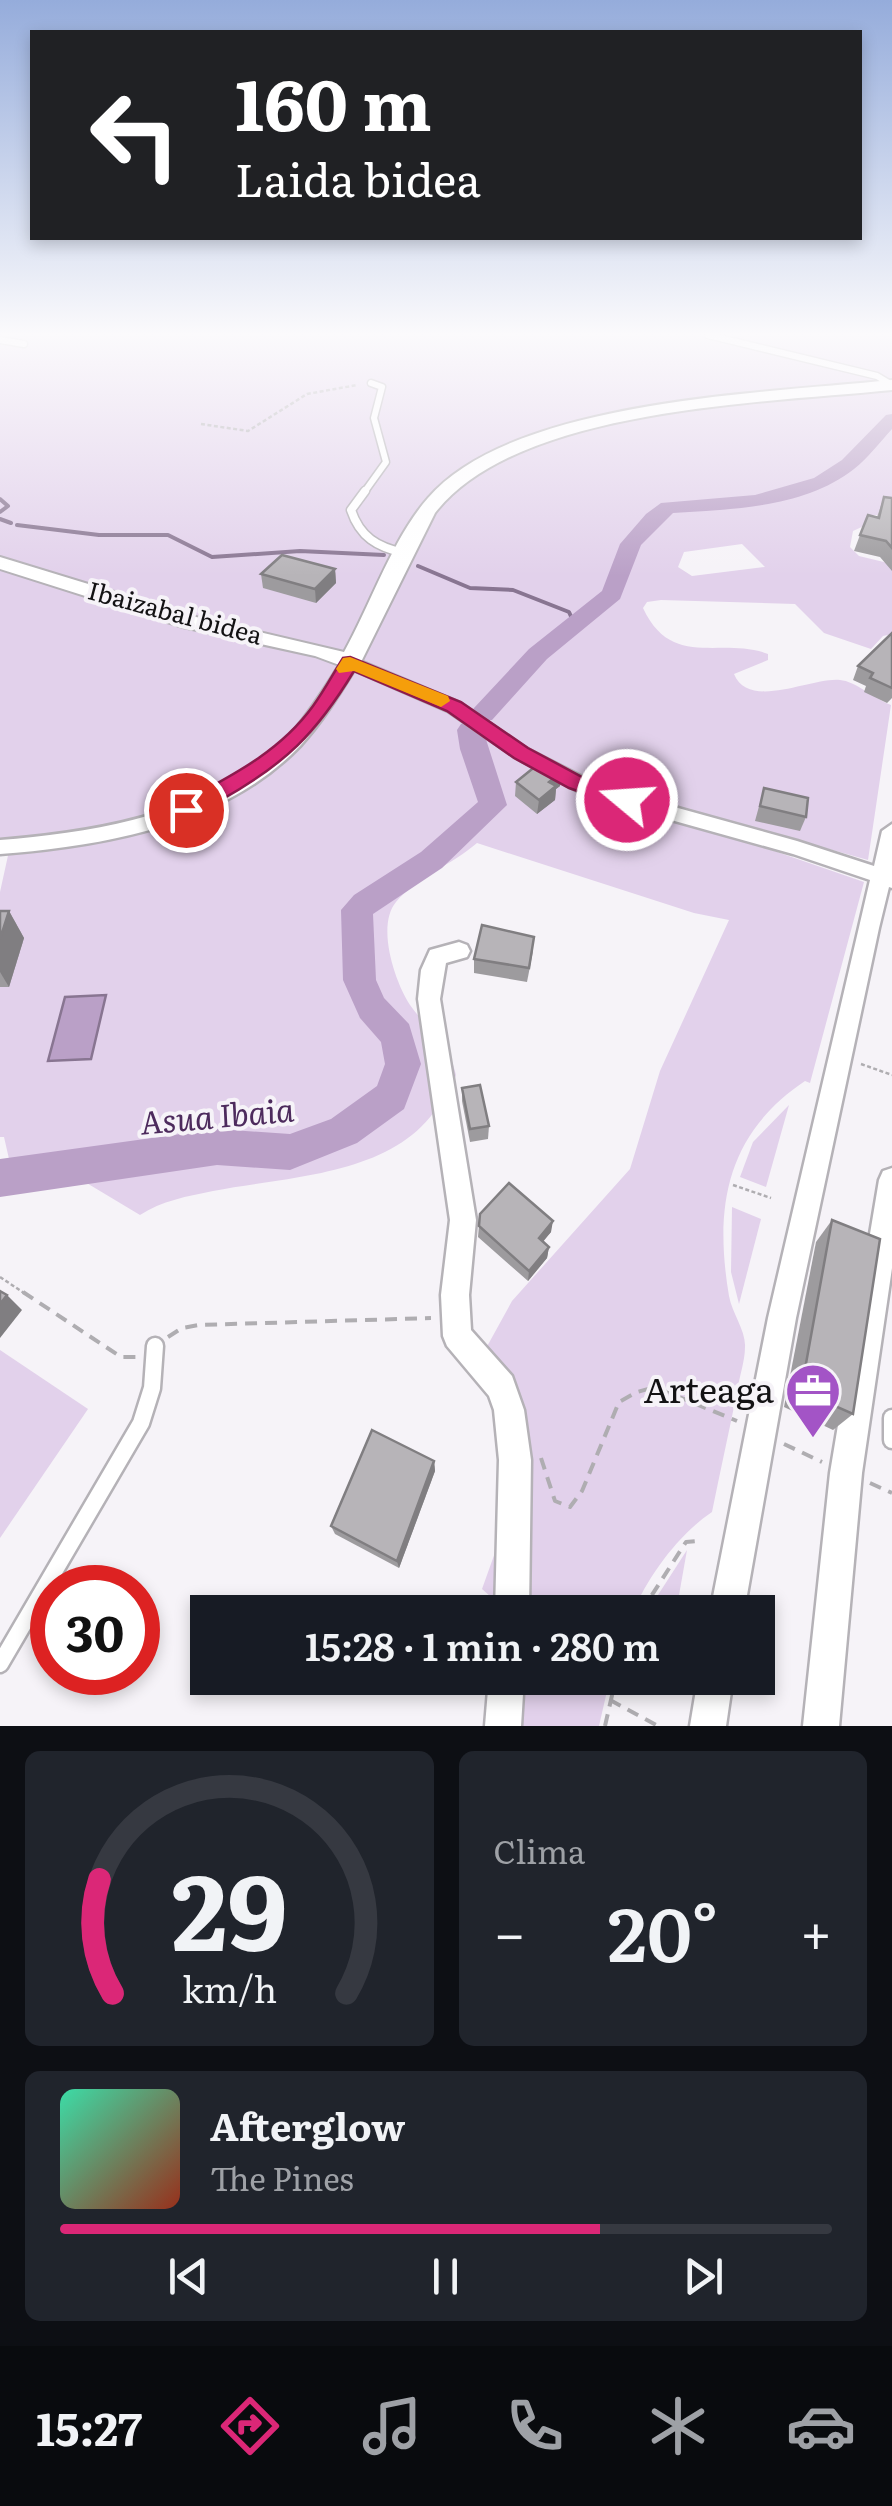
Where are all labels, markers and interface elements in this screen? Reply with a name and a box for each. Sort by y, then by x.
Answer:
text: 160 m [235,49,432,153]
icon: left [70,70,200,200]
text: Laida bidea [235,144,481,211]
street label: Ibaizabal bidea [84,571,267,653]
position arrow [575,748,679,852]
pin [144,768,229,853]
icon: arrive [159,783,214,838]
water label: Asua Ibaia [138,1083,297,1145]
office icon: Arteaga [783,1361,843,1440]
place label: Arteaga [643,1362,774,1414]
speed limit sign: 30 [30,1565,160,1695]
text: 15:28 · 1 min · 280 m [305,1616,660,1673]
text: Clima [494,1826,585,1874]
text: 29 [171,1828,287,1983]
text: 20° [608,1874,718,1985]
text: − [494,1889,526,1971]
text: + [800,1889,832,1971]
text: km/h [182,1961,277,2014]
text: Afterglow [210,2096,405,2153]
text: The Pines [210,2153,354,2201]
icon: previous [161,2249,216,2304]
icon: pause [418,2249,473,2304]
icon: next [676,2249,731,2304]
icon: directions [215,2391,285,2461]
icon: music [357,2391,427,2461]
icon: phone [500,2391,570,2461]
icon: climate [643,2391,713,2461]
icon: car [786,2391,856,2461]
text: 15:27 [36,2393,142,2460]

